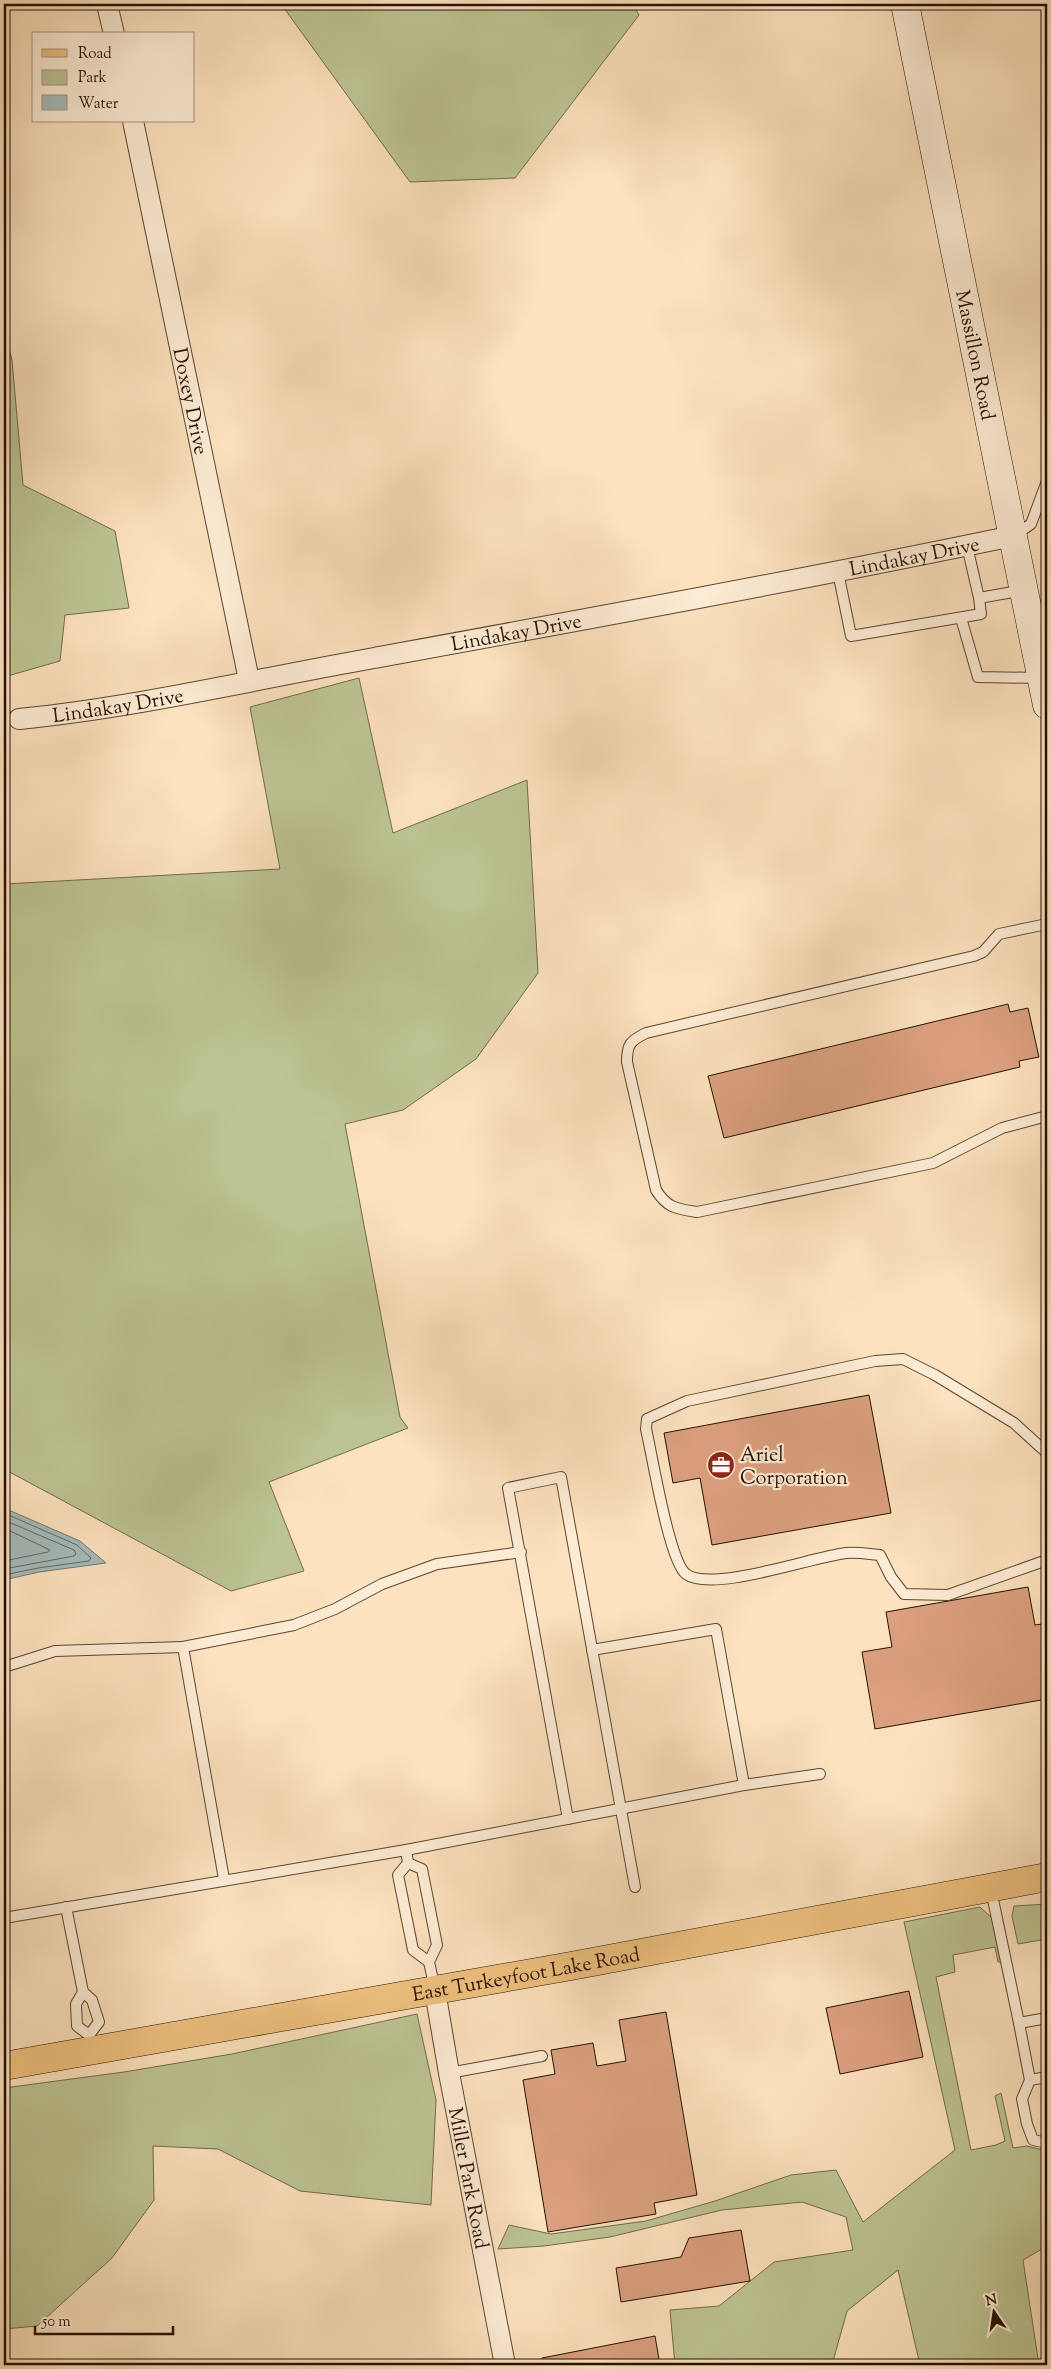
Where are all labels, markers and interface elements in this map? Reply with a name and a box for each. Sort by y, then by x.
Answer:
legend [32,32,195,122]
text: Road [78,44,112,65]
text: Park [78,68,107,89]
text: Water [78,94,119,115]
street label: Massillon Road [946,288,1001,423]
street label: Doxey Drive [163,345,214,458]
street label: Lindakay Drive [847,531,982,586]
street label: Lindakay Drive [449,608,584,661]
street label: Lindakay Drive [51,683,186,732]
place label: Ariel Corporation [740,1442,848,1494]
office icon: Ariel Corporation [706,1450,736,1480]
street label: East Turkeyfoot Lake Road [410,1941,643,2011]
street label: Miller Park Road [439,2105,494,2252]
north arrow [968,2286,1018,2336]
text: N [984,2290,999,2312]
scale bar [35,2304,172,2336]
text: 50 m [41,2312,71,2333]

